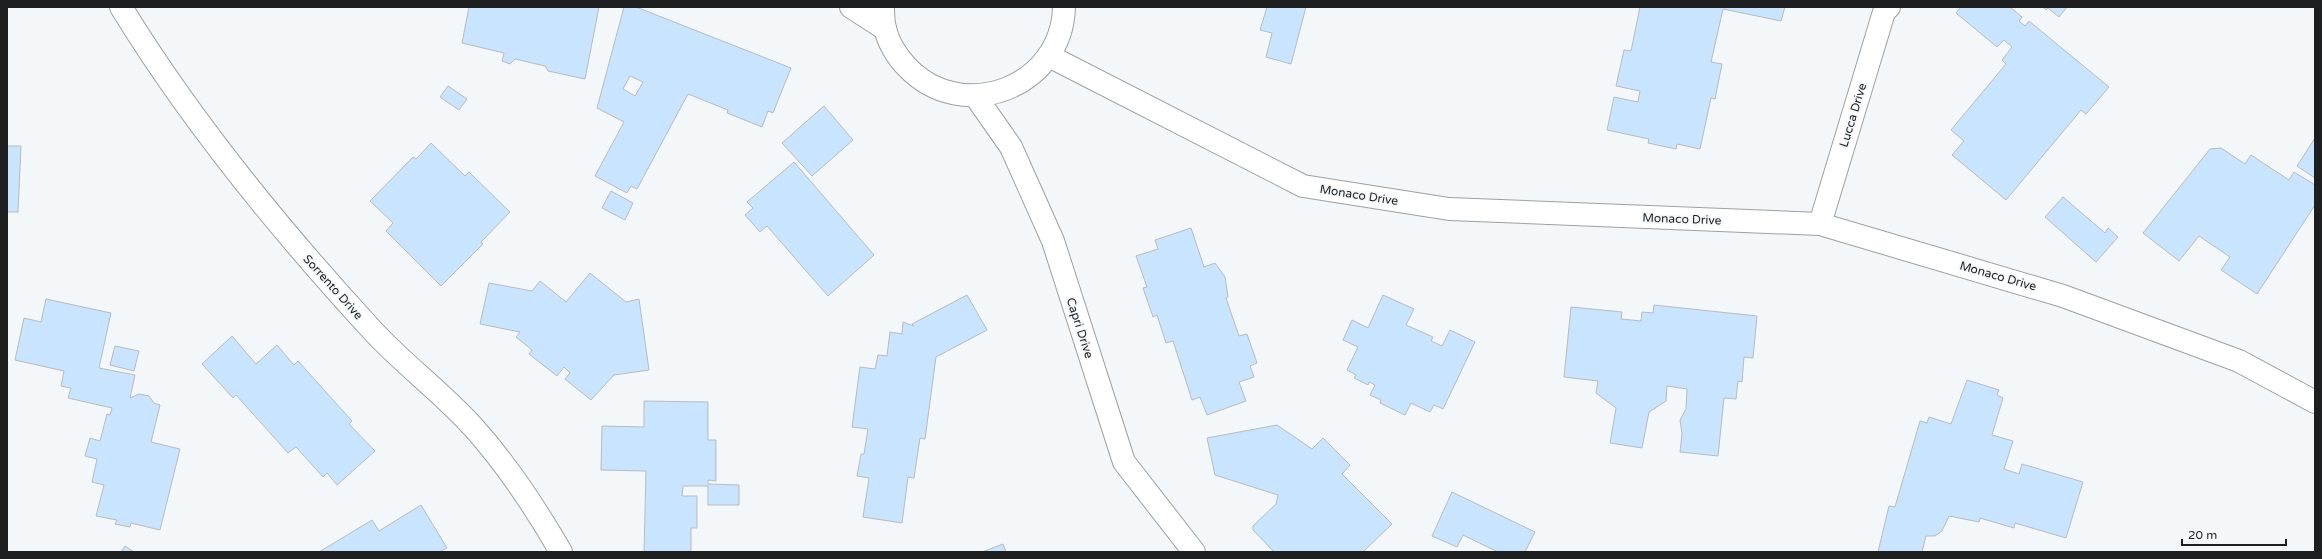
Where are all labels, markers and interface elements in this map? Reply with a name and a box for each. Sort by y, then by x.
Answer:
street label: Lucca Drive [1837,81,1869,149]
street label: Monaco Drive [1319,182,1399,208]
street label: Monaco Drive [1642,211,1722,227]
street label: Sorrento Drive [300,252,366,322]
street label: Monaco Drive [1958,258,2038,294]
street label: Capri Drive [1064,296,1096,360]
scale bar [2182,521,2286,547]
text: 20 m [2188,528,2217,542]

